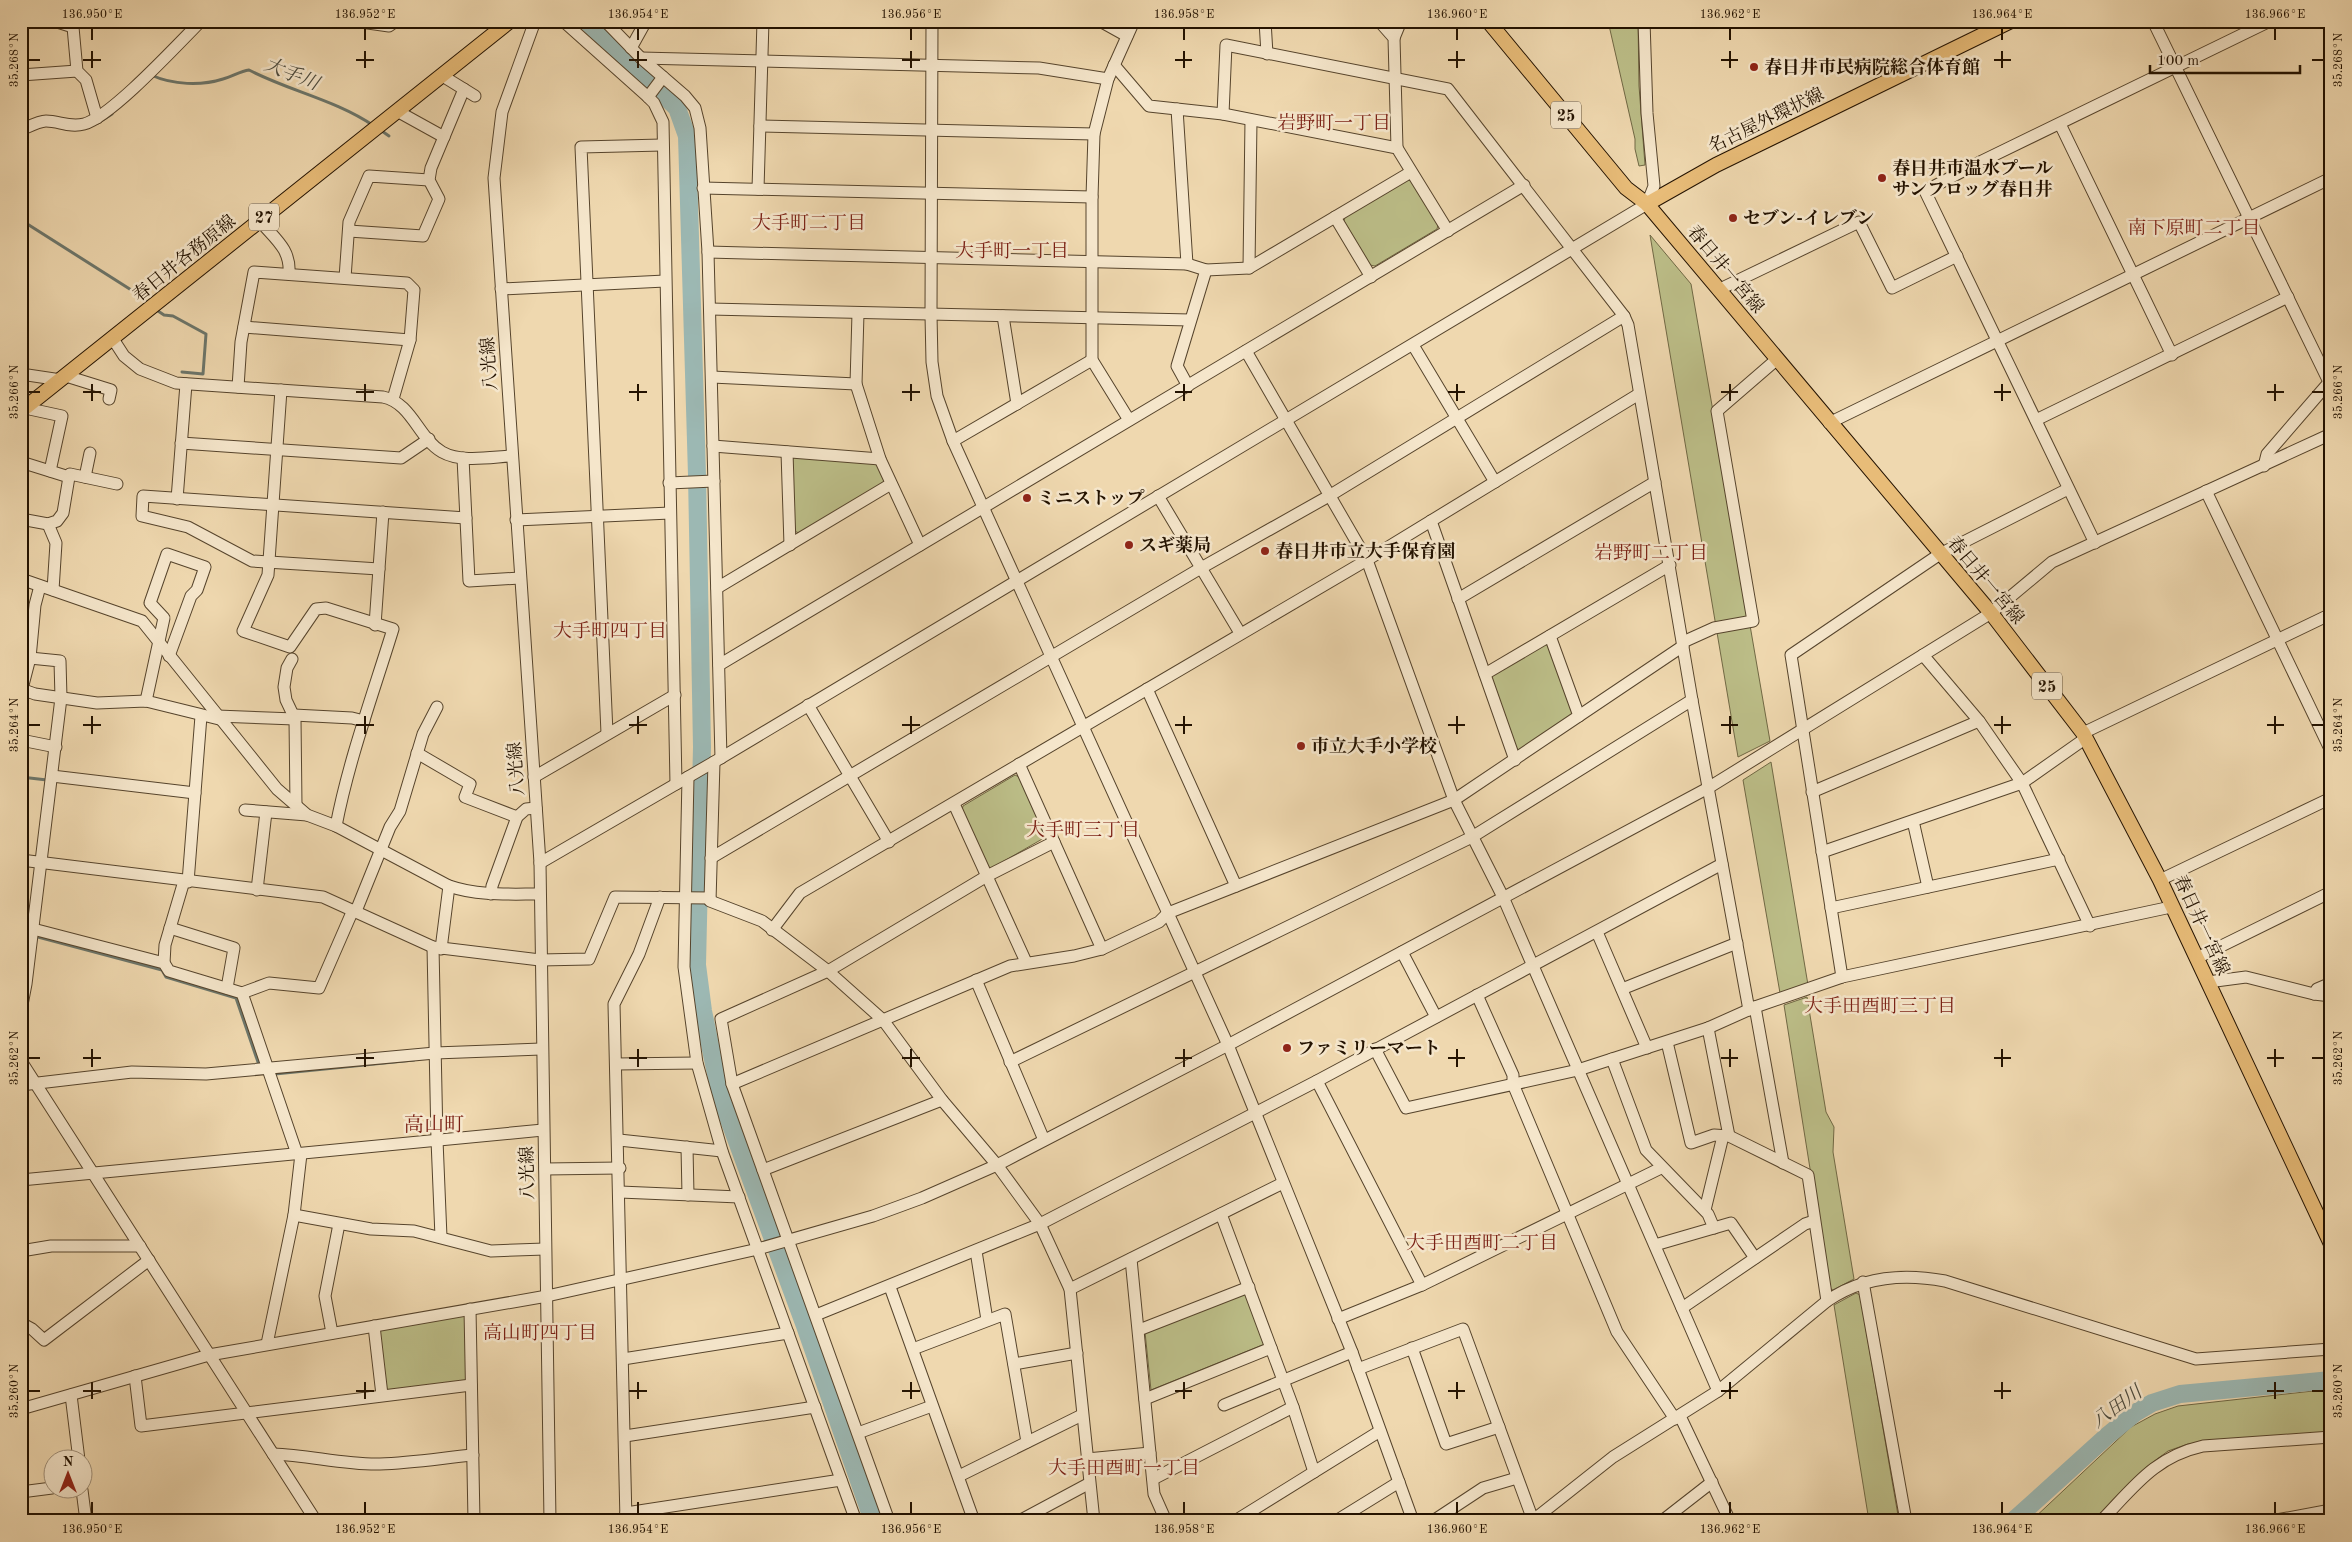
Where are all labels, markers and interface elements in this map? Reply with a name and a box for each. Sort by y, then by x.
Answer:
text: 136.950°E [62,8,122,21]
text: 136.952°E [335,8,395,21]
text: 136.954°E [608,8,668,21]
text: 136.956°E [881,8,941,21]
text: 136.958°E [1154,8,1214,21]
text: 136.960°E [1427,9,1487,21]
text: 136.962°E [1700,9,1760,21]
text: 136.964°E [1972,9,2032,21]
text: 136.966°E [2245,9,2305,21]
text: 35.268°N [8,33,21,87]
text: 35.268°N [2332,33,2345,87]
scale bar [2150,42,2300,74]
water label: 大手川 [261,54,324,96]
text: 100 m [2157,54,2199,69]
place label: 春日井市民病院総合体育館 [1764,57,1980,77]
marker: 春日井市民病院総合体育館 [1748,61,1760,73]
street label: 名古屋外環状線 [1705,83,1827,157]
road number: 25 [1551,102,1581,128]
district label: 岩野町一丁目 [1277,113,1391,134]
place label: 春日井市温水プール サンフロッグ春日井 [1892,158,2053,199]
marker: 春日井市温水プール サンフロッグ春日井 [1876,172,1888,184]
road number: 27 [249,203,279,230]
place label: セブン-イレブン [1743,208,1874,228]
street label: 春日井各務原線 [129,211,239,305]
district label: 大手町二丁目 [752,212,866,234]
marker: セブン-イレブン [1727,212,1739,224]
district label: 南下原町二丁目 [2127,217,2261,239]
street label: 春日井一宮線 [1684,221,1768,317]
district label: 大手町一丁目 [955,240,1069,262]
street label: 八光線 [477,336,501,392]
text: 35.266°N [8,365,21,419]
text: 35.266°N [2332,365,2345,419]
place label: ミニストップ [1037,489,1144,508]
marker: ミニストップ [1021,492,1033,504]
street label: 春日井一宮線 [1944,532,2028,628]
place label: スギ薬局 [1139,535,1211,555]
marker: スギ薬局 [1123,539,1135,551]
place label: 春日井市立大手保育園 [1275,541,1455,561]
district label: 岩野町二丁目 [1594,543,1708,564]
marker: 春日井市立大手保育園 [1259,545,1271,557]
district label: 大手町四丁目 [553,620,667,642]
road number: 25 [2032,672,2062,699]
text: 35.264°N [8,698,21,752]
text: 35.264°N [2332,698,2345,752]
place label: 市立大手小学校 [1311,736,1437,756]
marker: 市立大手小学校 [1295,740,1307,752]
street label: 八光線 [504,741,528,797]
district label: 大手町三丁目 [1026,819,1140,841]
street label: 春日井一宮線 [2170,872,2234,978]
district label: 大手田酉町三丁目 [1804,995,1956,1017]
text: 35.262°N [8,1031,21,1085]
text: 35.262°N [2332,1031,2345,1085]
place label: ファミリーマート [1297,1039,1441,1058]
marker: ファミリーマート [1281,1042,1293,1054]
district label: 高山町 [404,1114,464,1136]
street label: 八光線 [517,1146,537,1200]
district label: 大手田酉町二丁目 [1406,1232,1558,1254]
district label: 高山町四丁目 [483,1323,597,1344]
text: 35.260°N [8,1364,21,1418]
text: 35.260°N [2332,1364,2345,1418]
water label: 八田川 [2088,1381,2148,1432]
north arrow [42,1450,92,1500]
text: N [63,1455,74,1469]
district label: 大手田酉町一丁目 [1048,1457,1200,1479]
text: 136.950°E [62,1523,122,1536]
text: 136.952°E [335,1523,395,1536]
text: 136.954°E [608,1523,668,1536]
text: 136.956°E [881,1523,941,1536]
text: 136.958°E [1154,1523,1214,1536]
text: 136.960°E [1427,1524,1487,1536]
text: 136.962°E [1700,1524,1760,1536]
text: 136.964°E [1972,1524,2032,1536]
text: 136.966°E [2245,1524,2305,1536]

